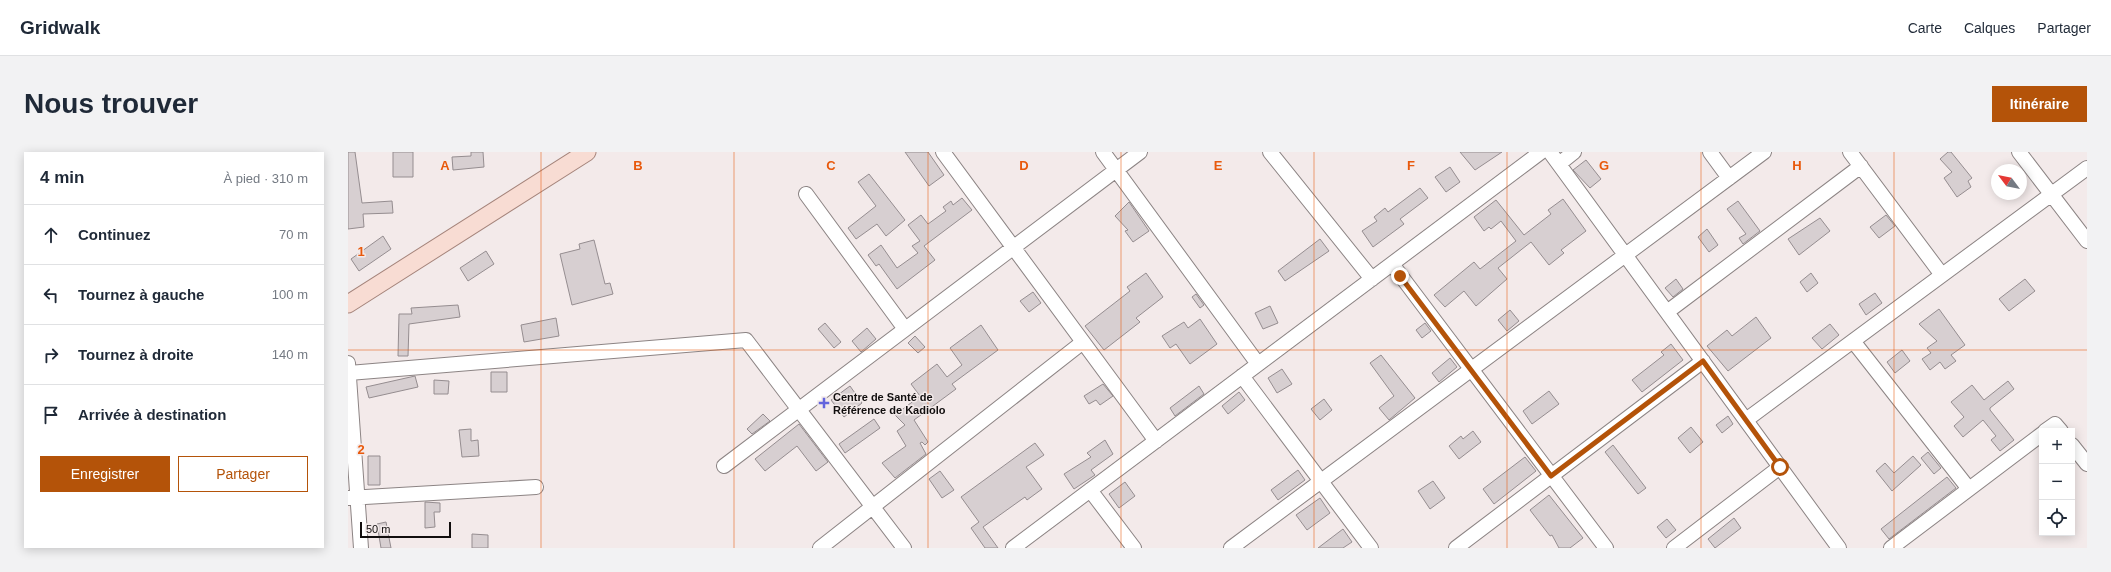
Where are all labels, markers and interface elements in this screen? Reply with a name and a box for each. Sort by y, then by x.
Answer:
text: Gridwalk [20,17,100,38]
text: Carte [1908,20,1942,36]
text: Calques [1964,20,2015,36]
text: Partager [2037,20,2091,36]
button: Itinéraire [1992,86,2087,122]
text: Nous trouver [24,88,198,119]
text: A [440,158,450,173]
text: B [633,158,643,173]
text: C [826,158,836,173]
text: D [1019,158,1029,173]
text: E [1214,158,1223,173]
text: F [1407,158,1415,173]
text: G [1599,158,1609,173]
text: H [1792,158,1802,173]
north arrow [1991,164,2027,200]
text: 4 min [40,168,84,187]
text: À pied · 310 m [223,171,308,186]
icon: ahead [40,224,62,246]
text: Continuez [78,226,151,243]
text: 70 m [279,227,308,242]
text: 1 [357,244,365,259]
route end [1391,267,1409,285]
icon: left [40,284,62,306]
text: Tournez à gauche [78,286,204,303]
text: 100 m [272,287,308,302]
icon: right [40,344,62,366]
text: Tournez à droite [78,346,194,363]
text: 140 m [272,347,308,362]
place label: Centre de Santé de Référence de Kadiolo [833,391,946,416]
marker: Centre de Santé de Référence de Kadiolo [818,397,830,409]
icon: arrive [40,404,62,426]
text: Arrivée à destination [78,406,226,423]
map controls [2039,428,2075,536]
button: + [2039,428,2075,464]
text: 2 [357,442,365,457]
button: Enregistrer [40,456,170,492]
button: Partager [178,456,308,492]
route start [1771,458,1789,476]
button: − [2039,464,2075,500]
button: locate [2039,500,2075,536]
scale bar [360,520,451,539]
text: 50 m [366,523,390,535]

